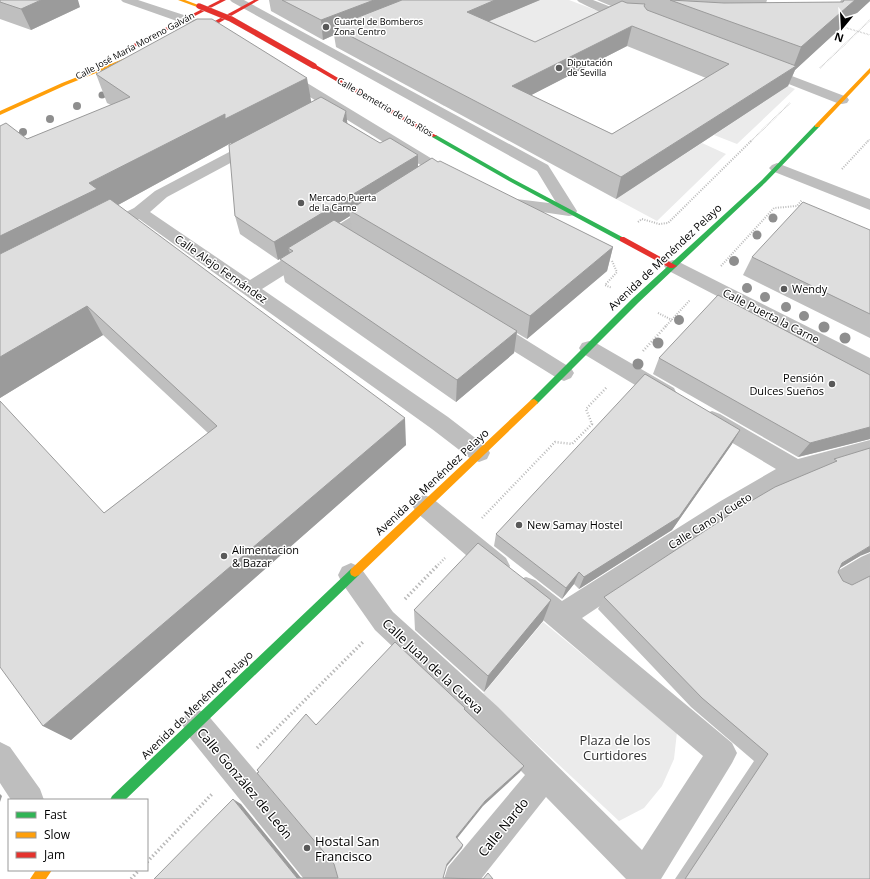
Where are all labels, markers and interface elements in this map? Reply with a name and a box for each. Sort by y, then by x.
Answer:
north arrow [822,8,862,48]
street label: Calle José María Moreno Galván [73,9,196,82]
place label: Cuartel de Bomberos Zona Centro [334,15,423,38]
marker: Cuartel de Bomberos Zona Centro [321,22,331,32]
text: N [832,29,845,47]
place label: Diputación de Sevilla [567,56,613,79]
marker: Diputación de Sevilla [554,63,564,73]
street label: Calle Demetrio de los Ríos [335,74,436,140]
place label: Mercado Puerta de la Carne [309,191,376,214]
marker: Mercado Puerta de la Carne [296,198,306,208]
street label: Avenida de Menéndez Pelayo [605,200,725,313]
street label: Calle Alejo Fernández [172,231,271,306]
place label: Wendy [792,281,828,296]
marker: Wendy [779,284,789,294]
street label: Calle Puerta la Carne [720,285,822,346]
place label: Pensión Dulces Sueños [749,370,824,398]
marker: Pensión Dulces Sueños [827,379,837,389]
street label: Avenida de Menéndez Pelayo [372,425,492,538]
street label: Calle Cano y Cueto [665,489,755,552]
place label: New Samay Hostel [527,517,623,532]
marker: New Samay Hostel [514,520,524,530]
place label: Alimentacion & Bazar [232,542,299,570]
marker: Alimentacion & Bazar [219,551,229,561]
street label: Calle Juan de la Cueva [378,614,488,718]
street label: Avenida de Menéndez Pelayo [137,647,256,762]
street label: Calle González de León [193,724,297,842]
park label: Plaza de los Curtidores [580,731,650,764]
street label: Calle Nardo [474,794,532,860]
legend [8,799,148,871]
text: Fast [44,806,67,823]
text: Slow [44,826,71,843]
place label: Hostal San Francisco [315,832,379,865]
marker: Hostal San Francisco [302,843,312,853]
text: Jam [43,846,65,863]

